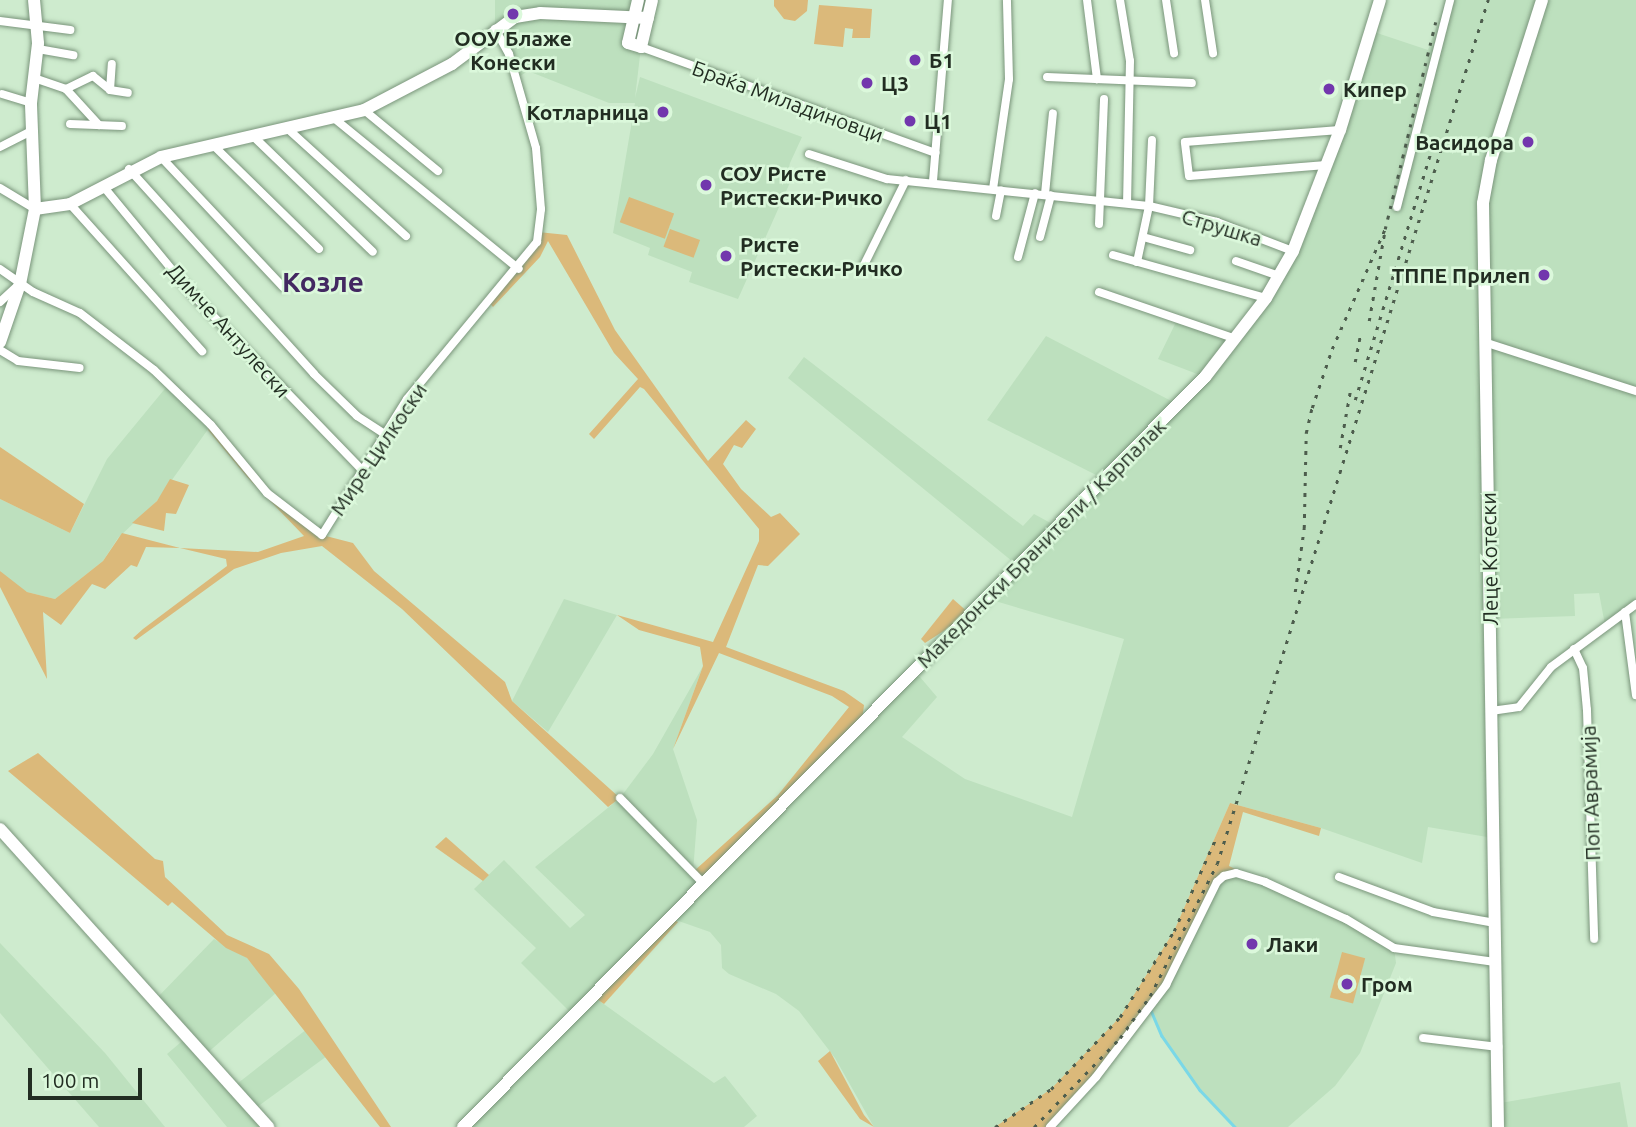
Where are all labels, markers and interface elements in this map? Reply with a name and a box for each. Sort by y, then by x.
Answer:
marker: ООУ Блаже Конески [505,6,521,22]
place label: ООУ Блаже Конески [454,25,572,75]
place label: Б1 [929,47,954,73]
marker: Б1 [907,52,923,68]
street label: Браќа Миладиновци [689,55,887,147]
place label: Ц3 [881,70,909,96]
marker: Ц3 [859,75,875,91]
place label: Кипер [1343,76,1407,102]
marker: Кипер [1321,81,1337,97]
place label: Котларница [526,99,649,125]
marker: Котларница [655,104,671,120]
place label: Ц1 [924,108,952,134]
marker: Ц1 [902,113,918,129]
place label: Васидора [1415,129,1514,155]
marker: Васидора [1520,134,1536,150]
place label: СОУ Ристе Ристески-Ричко [720,160,883,210]
marker: СОУ Ристе Ристески-Ричко [698,177,714,193]
street label: Струшка [1179,203,1265,251]
place label: Ристе Ристески-Ричко [740,231,903,281]
marker: Ристе Ристески-Ричко [718,248,734,264]
street label: Димче Антулески [162,258,296,402]
place label: ТППЕ Прилеп [1392,262,1530,288]
district label: Козле [282,265,364,299]
marker: ТППЕ Прилеп [1536,267,1552,283]
street label: Мире Цилкоски [324,378,432,520]
street label: Македонски Бранители / Карпалак [911,413,1171,673]
street label: Леце Котески [1475,492,1503,626]
street label: Поп Аврамија [1575,725,1605,861]
place label: Лаки [1266,931,1318,957]
marker: Лаки [1244,936,1260,952]
place label: Гром [1361,971,1413,997]
marker: Гром [1339,976,1355,992]
scale bar [32,1054,145,1098]
text: 100 m [41,1068,99,1092]

